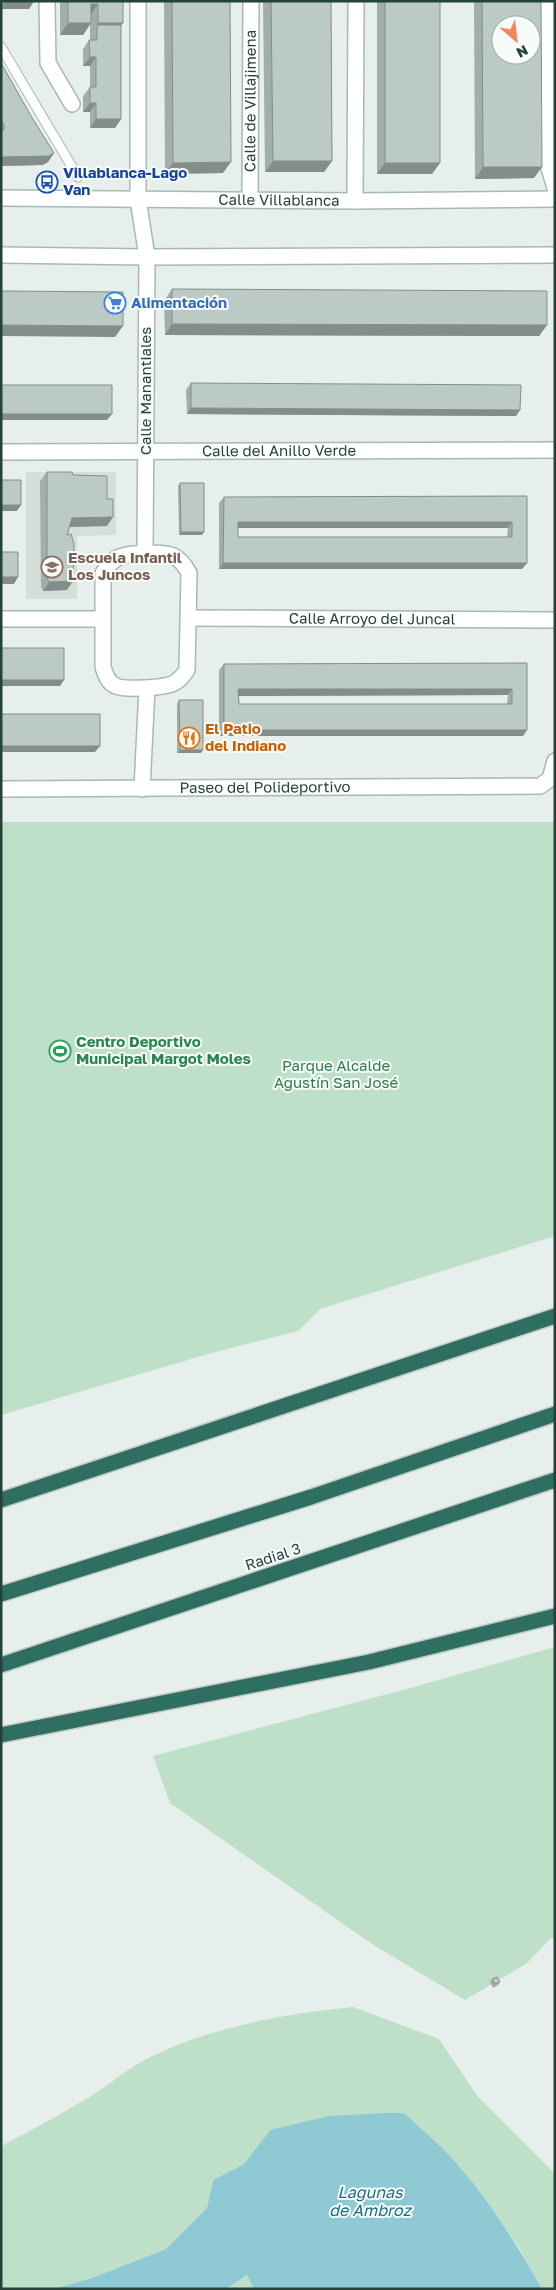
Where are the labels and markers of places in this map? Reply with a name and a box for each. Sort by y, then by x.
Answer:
place label: Villablanca-Lago Van [63,163,187,198]
bus stop icon: Villablanca-Lago Van [35,170,59,194]
supermarket icon: Alimentación [103,291,127,315]
place label: Alimentación [131,293,227,311]
place label: Escuela Infantil Los Juncos [68,548,182,583]
school or university icon: Escuela Infantil Los Juncos [40,555,64,579]
place label: El Patio del Indiano [205,719,286,754]
restaurant icon: El Patio del Indiano [177,726,201,750]
place label: Centro Deportivo Municipal Margot Moles [76,1032,251,1067]
sports icon: Centro Deportivo Municipal Margot Moles [48,1039,72,1063]

